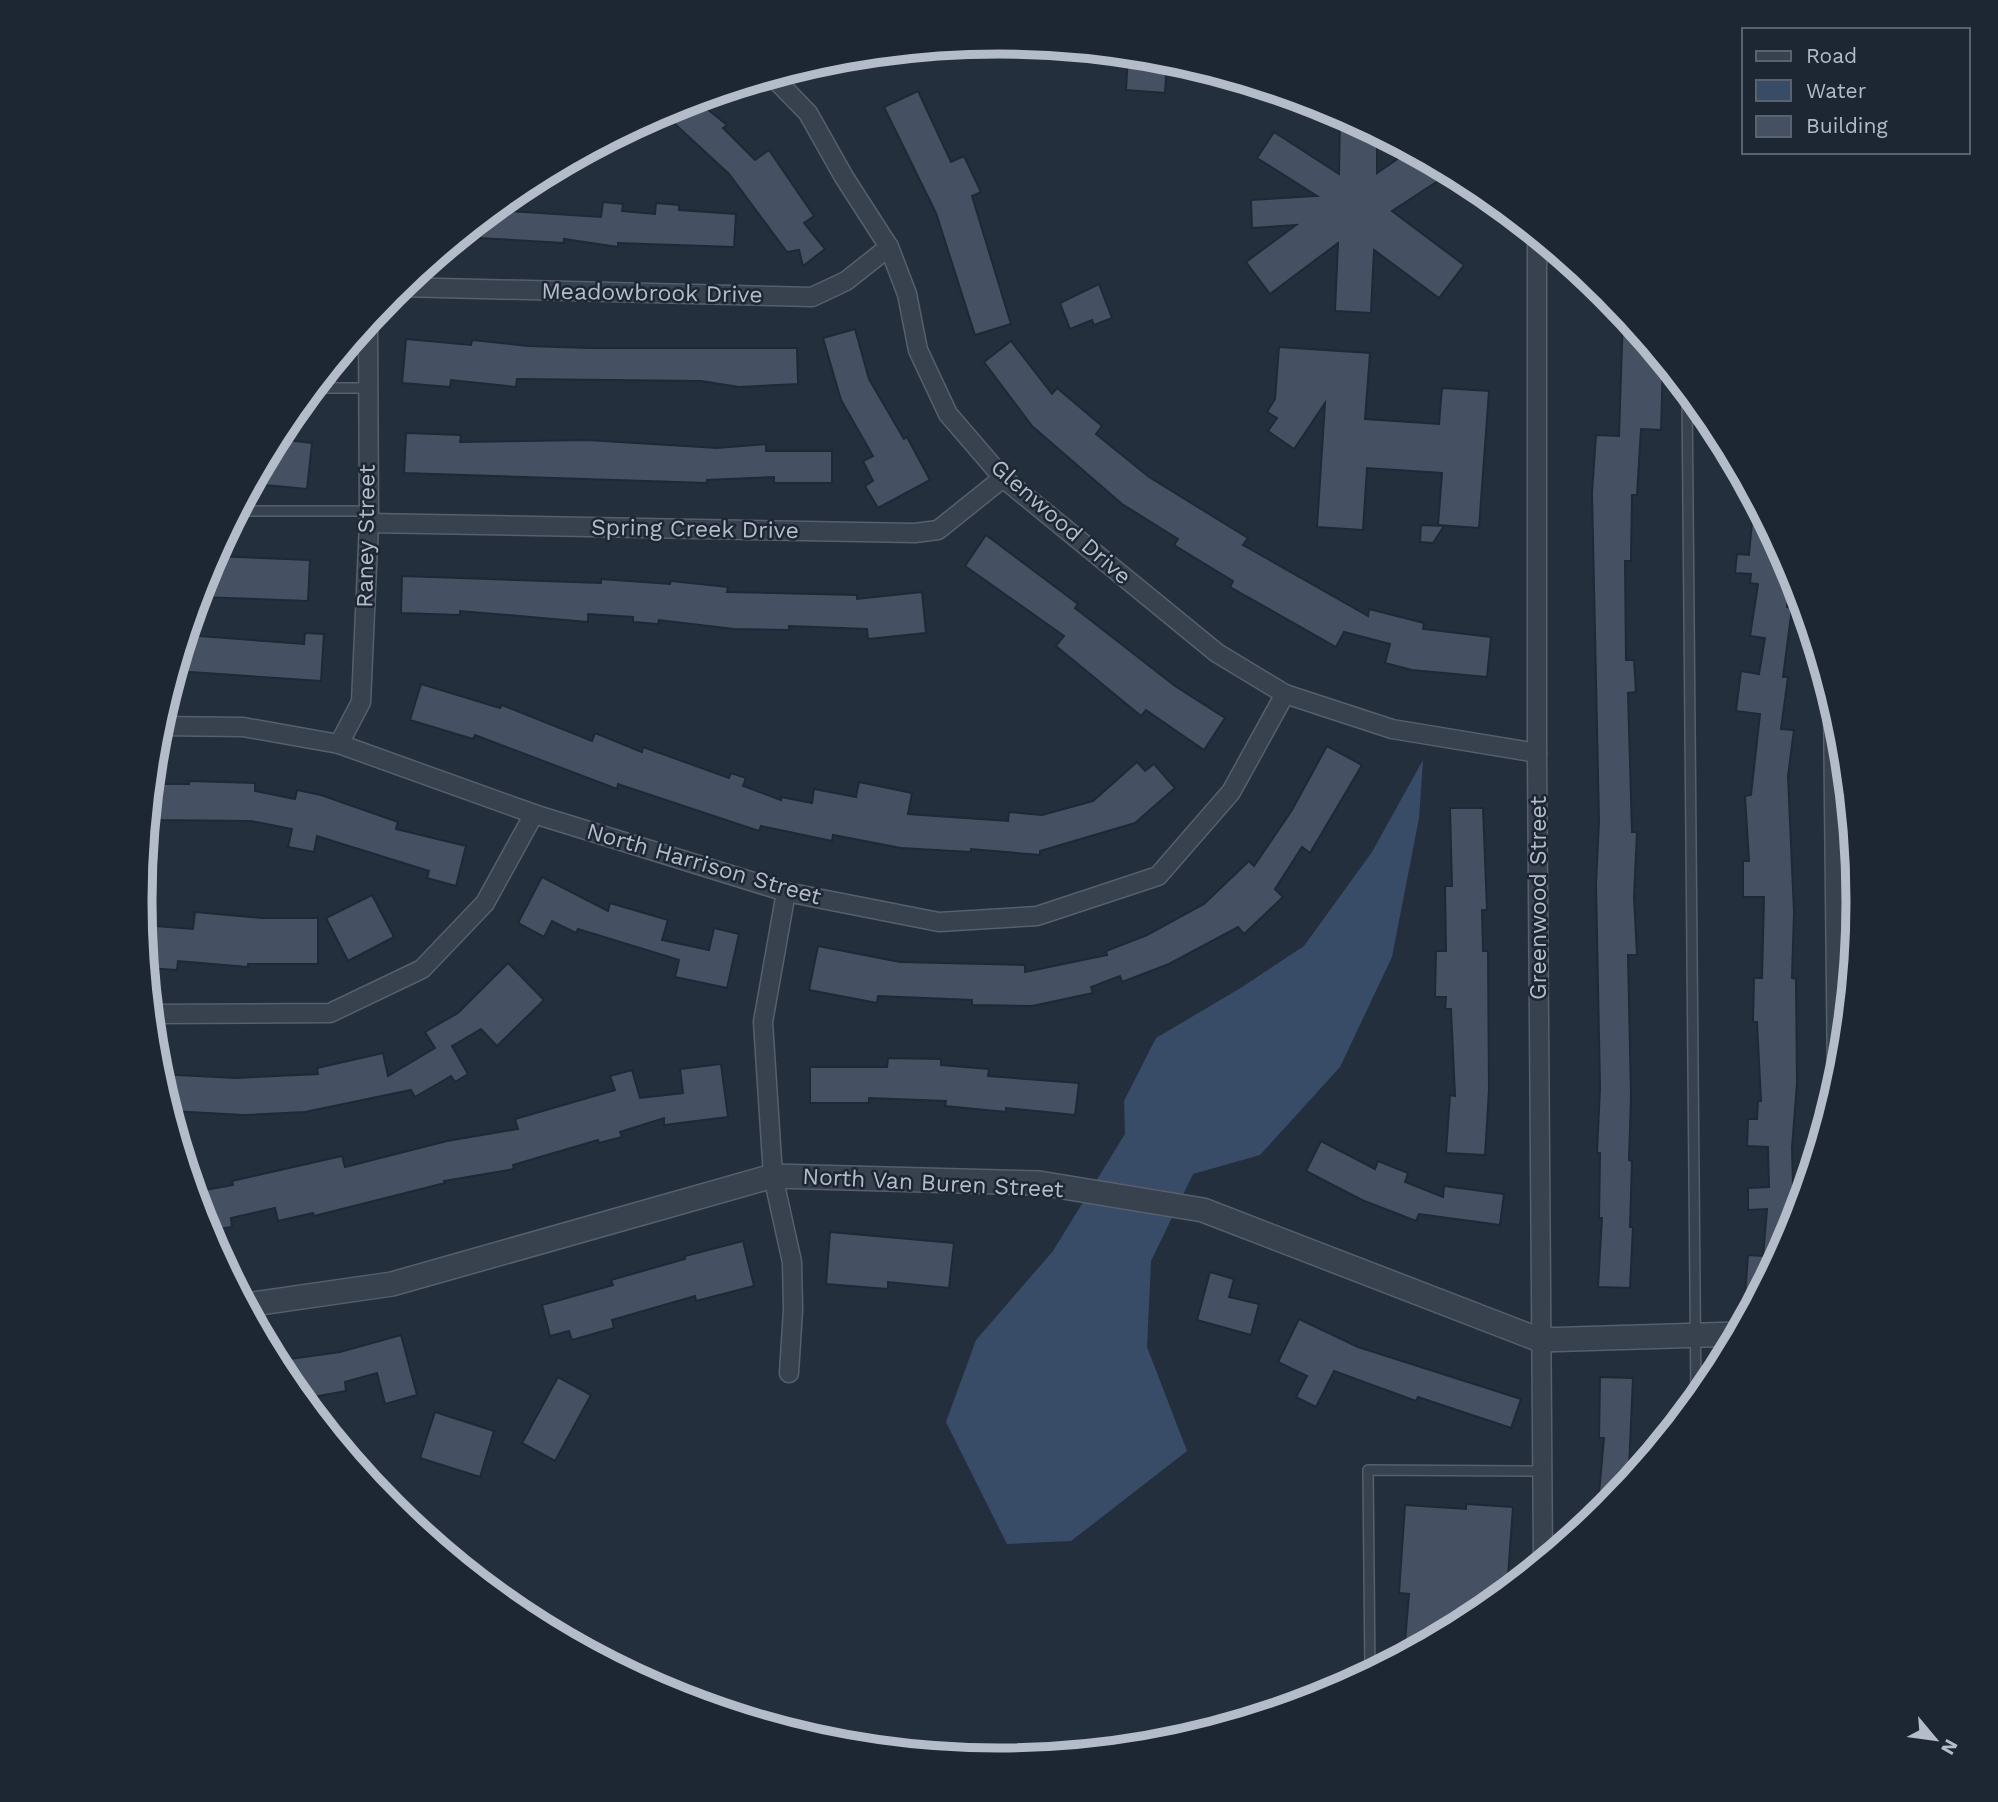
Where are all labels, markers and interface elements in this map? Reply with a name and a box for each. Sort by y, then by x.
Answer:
legend [1742,28,1970,154]
text: Road [1806,43,1857,68]
text: Water [1806,78,1867,103]
text: Building [1806,113,1888,138]
street label: Meadowbrook Drive [541,278,763,308]
street label: Glenwood Drive [985,454,1137,590]
street label: Raney Street [351,464,381,608]
street label: Spring Creek Drive [591,514,799,544]
street label: Greenwood Street [1525,796,1552,1000]
street label: North Harrison Street [584,818,825,911]
street label: North Van Buren Street [802,1163,1065,1203]
north arrow [1900,1704,1970,1774]
text: N [1936,1735,1963,1759]

